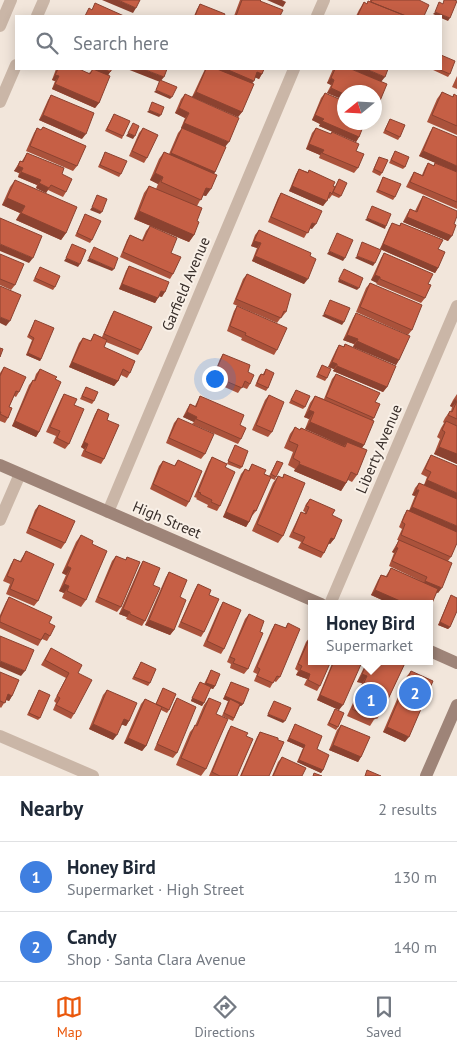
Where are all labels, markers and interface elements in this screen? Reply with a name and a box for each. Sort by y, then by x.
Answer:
search box [15,15,442,70]
icon: search [33,29,61,57]
text: Search here [73,31,169,55]
north arrow [337,85,382,130]
street label: Garfield Avenue [157,234,214,334]
your location [202,366,228,392]
street label: Liberty Avenue [351,401,406,496]
street label: High Street [130,497,204,542]
popup [308,600,433,665]
text: Honey Bird [326,611,415,635]
text: Supermarket [326,635,413,655]
pin: 2 [399,674,431,712]
pin: 1 [355,681,387,719]
text: Nearby [20,795,83,822]
text: 2 results [378,799,437,819]
text: Honey Bird [67,855,156,879]
text: 1 [31,867,41,887]
text: 130 m [394,867,437,887]
text: Supermarket · High Street [67,879,244,899]
text: Candy [67,925,117,949]
text: 2 [31,937,41,957]
text: 140 m [394,937,437,957]
text: Shop · Santa Clara Avenue [67,949,246,969]
tab: Map [55,993,83,1041]
tab: Directions [194,993,255,1041]
tab: Saved [366,993,402,1041]

